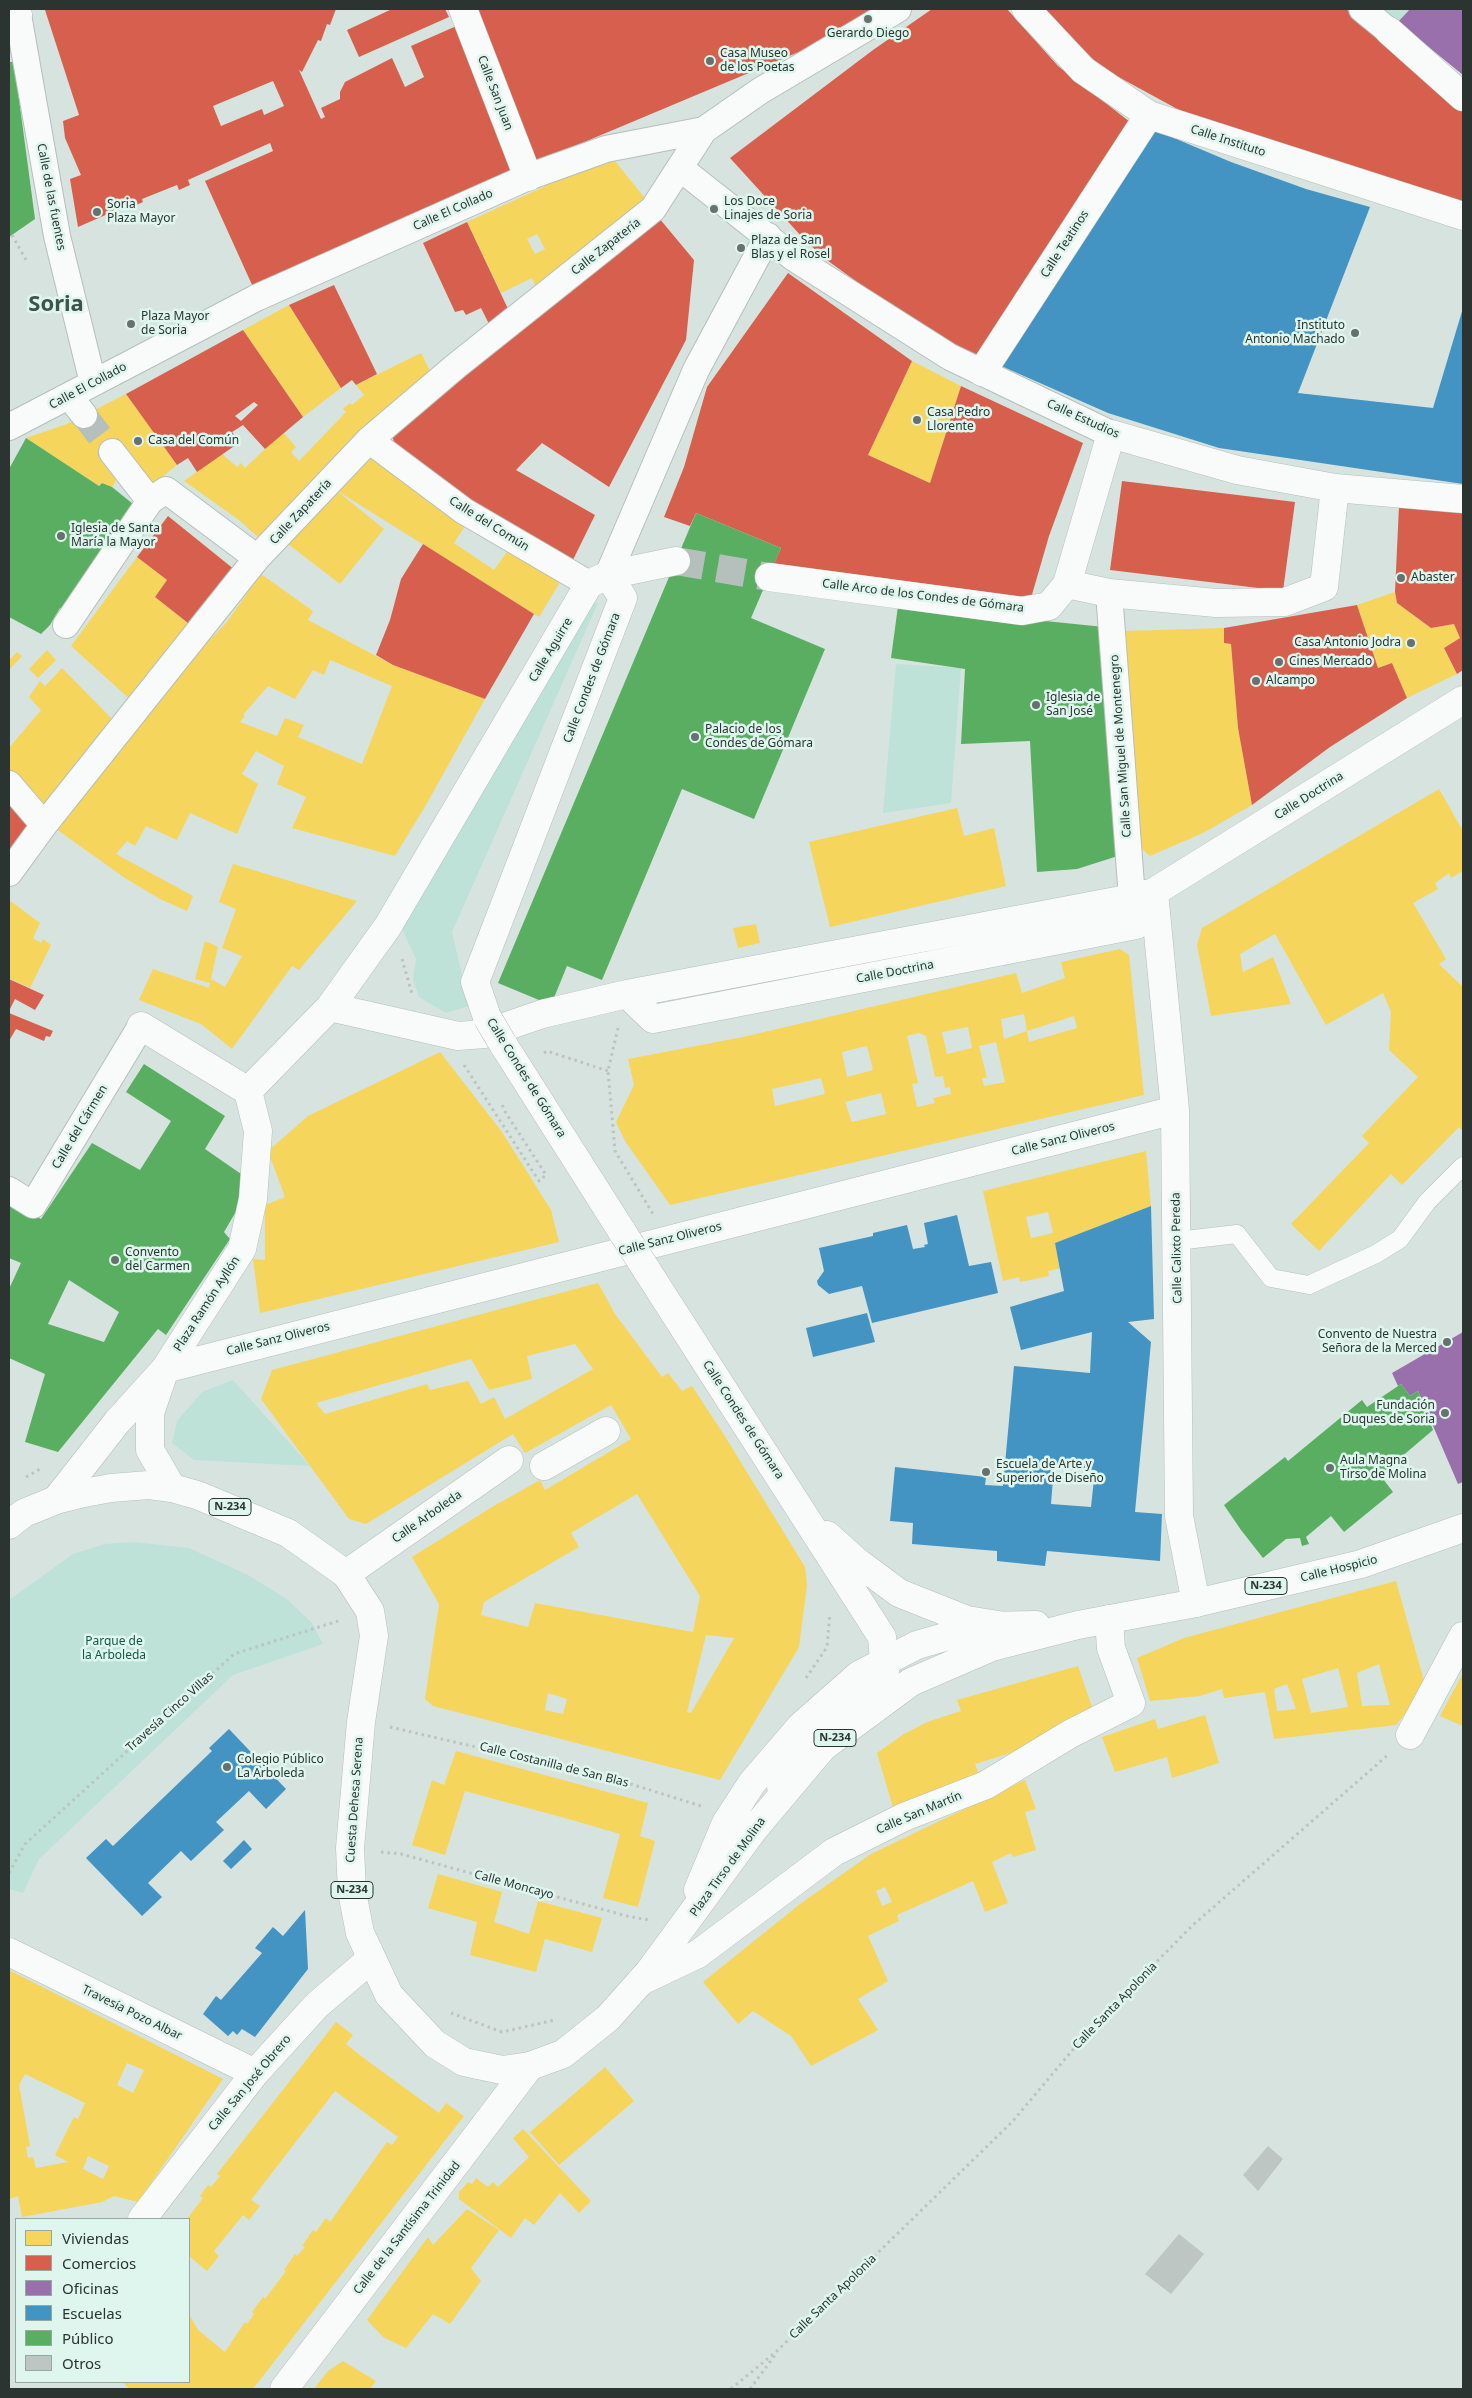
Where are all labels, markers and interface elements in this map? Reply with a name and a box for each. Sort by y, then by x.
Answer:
marker: Gerardo Diego [862,13,874,25]
place label: Gerardo Diego [827,27,909,41]
place label: Casa Museo de los Poetas [720,47,795,75]
street label: Calle San Juan [474,54,516,132]
marker: Casa Museo de los Poetas [704,55,716,67]
street label: Calle Instituto [1188,122,1268,160]
street label: Calle de las fuentes [34,142,68,252]
street label: Calle El Collado [411,186,495,234]
place label: Los Doce Linajes de Soria [724,195,812,223]
place label: Soria Plaza Mayor [107,198,176,226]
marker: Los Doce Linajes de Soria [708,203,720,215]
marker: Soria Plaza Mayor [91,206,103,218]
street label: Calle Teatinos [1038,208,1092,280]
street label: Calle Zapatería [568,215,644,279]
place label: Plaza de San Blas y el Rosel [751,234,830,262]
marker: Plaza de San Blas y el Rosel [735,242,747,254]
district label: Soria [28,292,84,318]
place label: Plaza Mayor de Soria [141,310,210,338]
marker: Plaza Mayor de Soria [125,318,137,330]
place label: Instituto Antonio Machado [1245,319,1345,347]
marker: Instituto Antonio Machado [1349,327,1361,339]
street label: Calle El Collado [47,360,129,412]
street label: Calle Estudios [1044,397,1122,441]
place label: Casa Pedro Llorente [927,406,990,434]
marker: Casa Pedro Llorente [911,414,923,426]
place label: Casa del Común [148,434,239,448]
marker: Casa del Común [132,435,144,447]
street label: Calle Zapatería [267,476,335,548]
street label: Calle del Común [446,494,532,554]
place label: Iglesia de Santa María la Mayor [71,522,160,550]
marker: Iglesia de Santa María la Mayor [55,530,67,542]
place label: Abaster [1411,571,1455,585]
marker: Abaster [1395,572,1407,584]
street label: Calle Arco de los Condes de Gómara [821,576,1025,616]
street label: Calle Condes de Gómara [560,611,624,745]
street label: Calle Aguirre [526,615,576,685]
place label: Casa Antonio Jodra [1294,636,1401,650]
marker: Casa Antonio Jodra [1405,637,1417,649]
street label: Calle San Miguel de Montenegro [1107,654,1135,838]
place label: Cines Mercado [1289,655,1372,669]
marker: Cines Mercado [1273,656,1285,668]
place label: Alcampo [1266,674,1315,688]
marker: Alcampo [1250,675,1262,687]
place label: Iglesia de San José [1046,691,1100,719]
marker: Iglesia de San José [1030,699,1042,711]
place label: Palacio de los Condes de Gómara [705,723,813,751]
marker: Palacio de los Condes de Gómara [689,731,701,743]
street label: Calle Doctrina [1272,769,1346,823]
street label: Calle Doctrina [855,957,935,987]
street label: Calle Condes de Gómara [483,1016,569,1140]
street label: Calle del Cármen [49,1082,111,1172]
street label: Calle Sanz Oliveros [1010,1119,1116,1159]
street label: Calle Calixto Pereda [1169,1192,1185,1304]
street label: Calle Sanz Oliveros [617,1219,723,1259]
place label: Convento del Carmen [125,1246,190,1274]
marker: Convento del Carmen [109,1254,121,1266]
street label: Plaza Ramón Ayllón [171,1254,243,1354]
street label: Calle Sanz Oliveros [225,1319,331,1359]
place label: Convento de Nuestra Señora de la Merced [1318,1328,1437,1356]
marker: Convento de Nuestra Señora de la Merced [1441,1336,1453,1348]
street label: Calle Condes de Gómara [699,1358,787,1482]
place label: Fundación Duques de Soria [1342,1399,1435,1427]
marker: Fundación Duques de Soria [1439,1407,1451,1419]
place label: Aula Magna Tirso de Molina [1340,1454,1427,1482]
place label: Escuela de Arte y Superior de Diseño [996,1458,1104,1486]
marker: Aula Magna Tirso de Molina [1324,1462,1336,1474]
marker: Escuela de Arte y Superior de Diseño [980,1466,992,1478]
street label: Calle Arboleda [389,1488,465,1546]
road number: N-234 [209,1498,251,1515]
street label: Calle Hospicio [1299,1552,1379,1586]
road number: N-234 [1245,1578,1287,1594]
park label: Parque de la Arboleda [82,1635,146,1663]
street label: Travesía Cinco Villas [123,1669,217,1755]
road number: N-234 [814,1730,856,1746]
street label: Cuesta Dehesa Serena [343,1737,367,1863]
street label: Calle Costanilla de San Blas [478,1739,630,1791]
place label: Colegio Público La Arboleda [237,1753,324,1781]
marker: Colegio Público La Arboleda [221,1761,233,1773]
street label: Calle San Martín [874,1788,964,1838]
street label: Plaza Tirso de Molina [687,1815,769,1919]
street label: Calle Moncayo [473,1867,555,1903]
road number: N-234 [331,1882,373,1898]
street label: Calle Santa Apolonia [1070,1960,1160,2052]
street label: Travesía Pozo Albar [80,1983,184,2043]
street label: Calle San José Obrero [206,2032,294,2134]
street label: Calle de la Santísima Trinidad [351,2159,463,2297]
legend [15,2218,190,2383]
text: Viviendas [62,2228,129,2248]
street label: Calle Santa Apolonia [787,2252,879,2342]
text: Comercios [62,2253,136,2273]
text: Oficinas [62,2278,119,2298]
text: Escuelas [62,2303,122,2323]
text: Público [62,2328,114,2348]
text: Otros [62,2353,101,2373]

